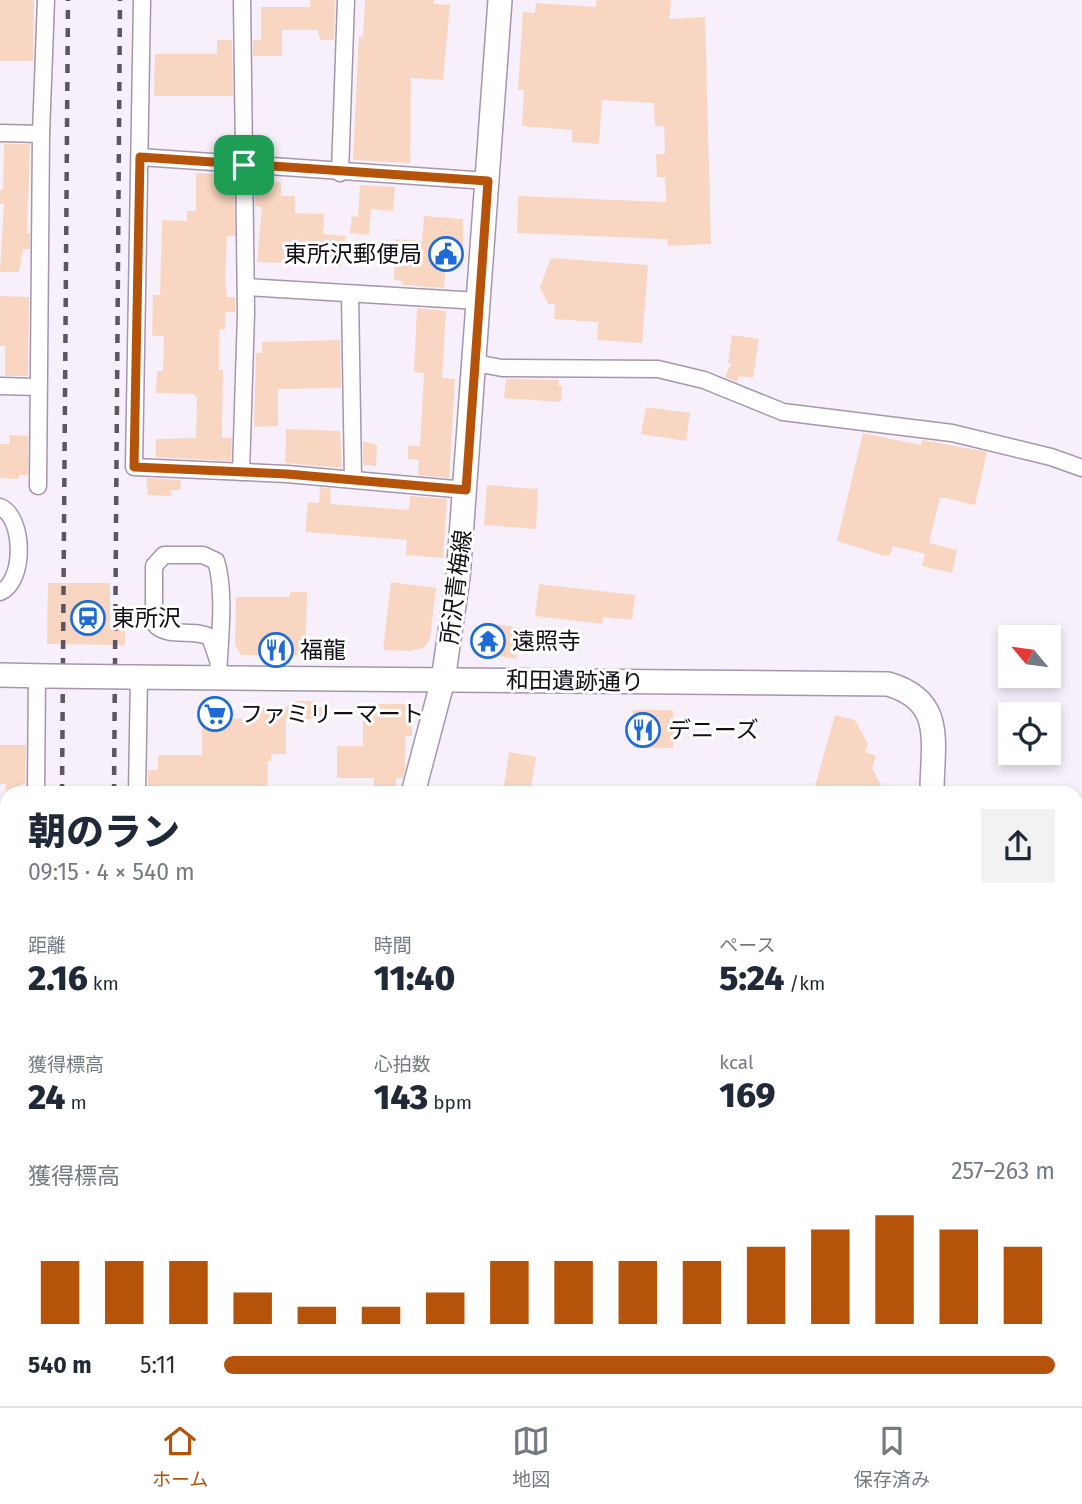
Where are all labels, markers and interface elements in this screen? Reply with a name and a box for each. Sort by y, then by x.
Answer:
pin [214,135,274,195]
icon: arrive [225,146,263,184]
public building icon: 東所沢郵便局 [427,235,465,273]
place label: 東所沢郵便局 [284,240,422,268]
street label: 所沢青梅線 [435,528,477,646]
station icon: 東所沢 [69,599,107,637]
place label: 東所沢 [112,604,181,632]
temple icon: 遠照寺 [469,622,507,660]
north arrow [998,625,1060,688]
map controls [998,625,1061,765]
place label: 遠照寺 [512,627,581,655]
restaurant icon: 福龍 [257,631,295,669]
place label: 福龍 [300,636,346,664]
street label: 和田遺跡通り [506,666,644,696]
supermarket icon: ファミリーマート [196,695,234,733]
place label: ファミリーマート [240,700,424,728]
button: locate [998,702,1061,765]
restaurant icon: デニーズ [624,711,662,749]
place label: デニーズ [668,716,759,744]
text: 朝のラン [28,809,180,855]
button: share [981,809,1055,883]
text: 09:15 · 4 × 540 m [28,858,195,886]
text: 距離 [28,934,66,957]
text: 時間 [374,934,412,957]
text: ペース [719,934,775,957]
text: 2.16 [28,957,88,999]
text: 11:40 [374,957,455,999]
text: 5:24 [719,957,784,999]
text: km [88,972,119,995]
text: /km [784,972,825,995]
text: kcal [719,1051,754,1074]
text: 獲得標高 [28,1053,104,1076]
text: 心拍数 [374,1053,431,1076]
text: 169 [719,1074,775,1116]
text: 24 [28,1076,65,1118]
text: 143 [374,1076,428,1118]
text: m [65,1091,87,1114]
text: bpm [428,1091,472,1114]
text: 257–263 m [951,1157,1055,1185]
text: 獲得標高 [28,1162,120,1190]
text: 540 m [28,1351,92,1379]
text: 5:11 [140,1351,176,1379]
tab: ホーム [152,1422,208,1491]
tab: 地図 [512,1422,550,1491]
tab: 保存済み [854,1422,930,1491]

